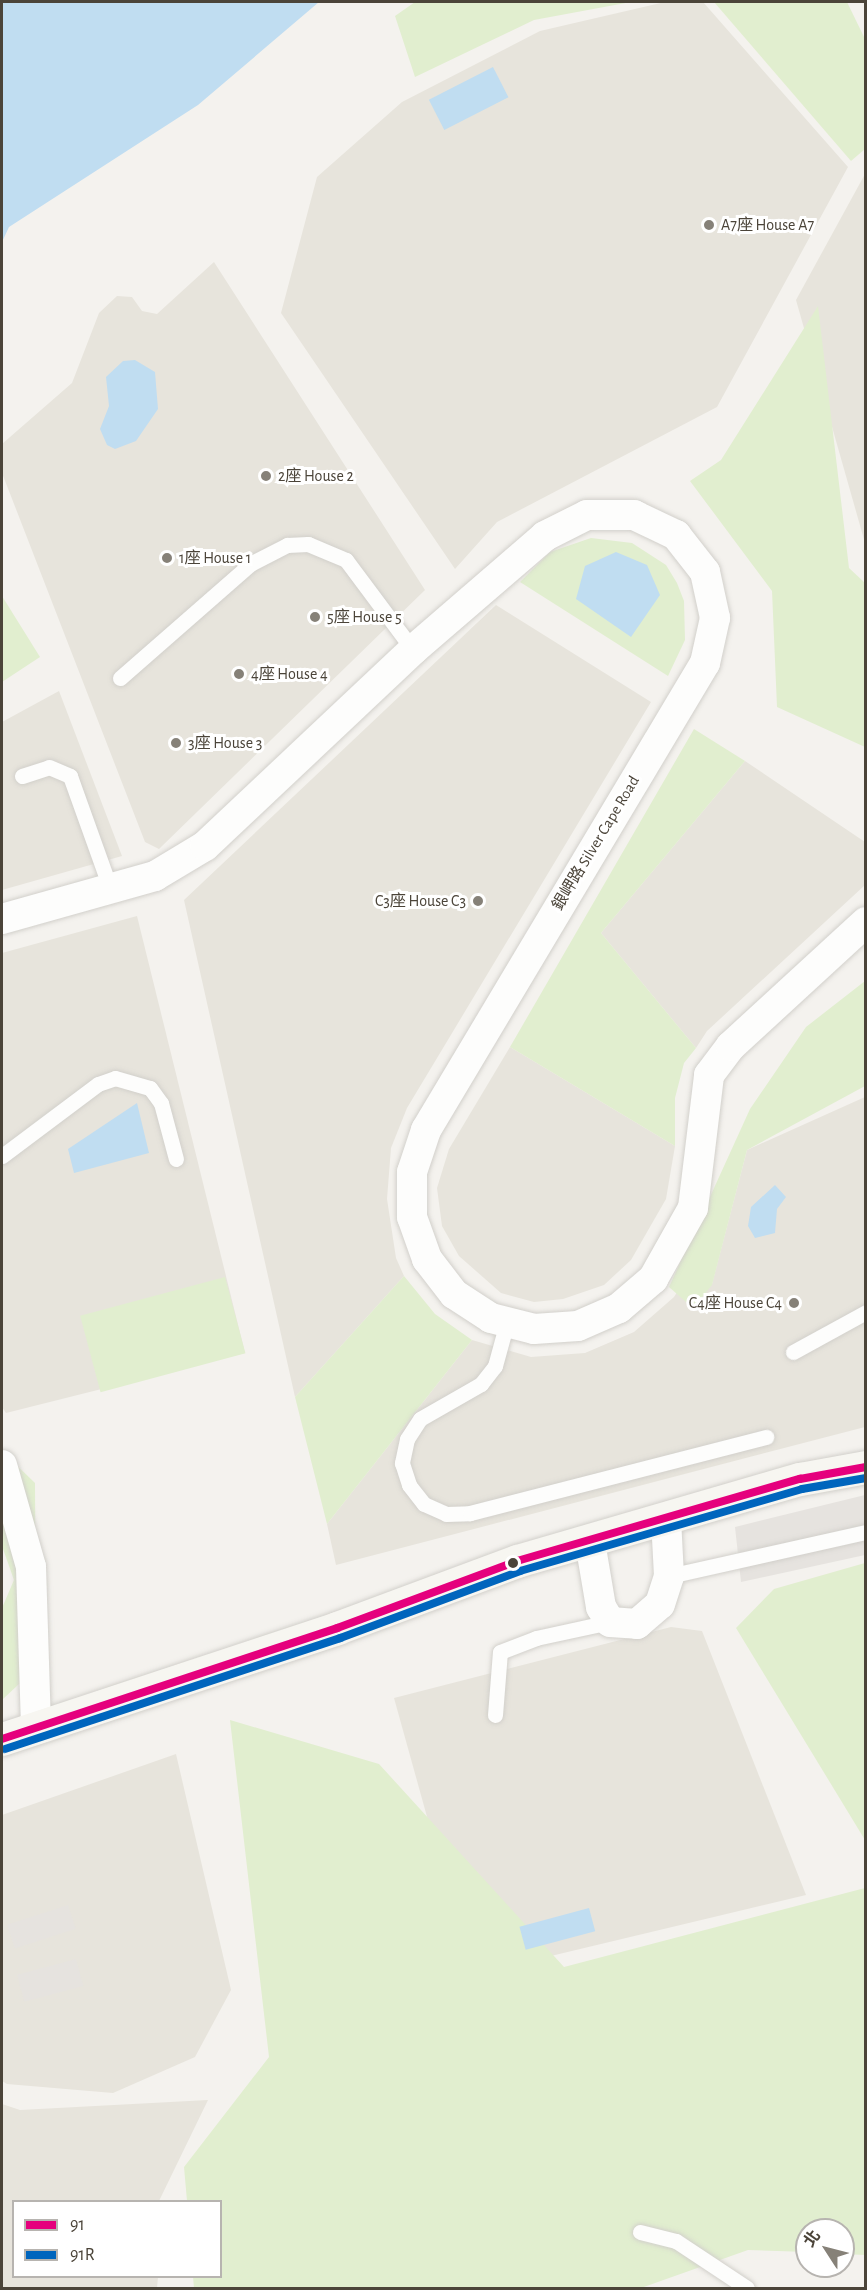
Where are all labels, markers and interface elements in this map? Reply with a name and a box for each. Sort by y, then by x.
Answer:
place label: A7座 House A7 [721,215,814,235]
marker: A7座 House A7 [702,218,716,232]
place label: 2座 House 2 [278,466,354,486]
marker: 2座 House 2 [259,469,273,483]
place label: 1座 House 1 [179,548,251,568]
marker: 1座 House 1 [160,551,174,565]
place label: 5座 House 5 [327,607,402,627]
marker: 5座 House 5 [308,610,322,624]
place label: 4座 House 4 [251,664,328,684]
marker: 4座 House 4 [232,667,246,681]
place label: 3座 House 3 [188,733,262,753]
marker: 3座 House 3 [169,736,183,750]
street label: 銀岬路 Silver Cape Road [548,772,644,914]
place label: C3座 House C3 [375,891,466,911]
marker: C3座 House C3 [471,894,485,908]
place label: C4座 House C4 [689,1293,782,1313]
marker: C4座 House C4 [787,1296,801,1310]
unlabelled marker [507,1557,519,1569]
legend [12,2200,222,2278]
text: 91 [70,2216,85,2234]
north arrow [795,2218,855,2278]
text: 北 [801,2227,823,2250]
text: 91R [70,2246,95,2264]

